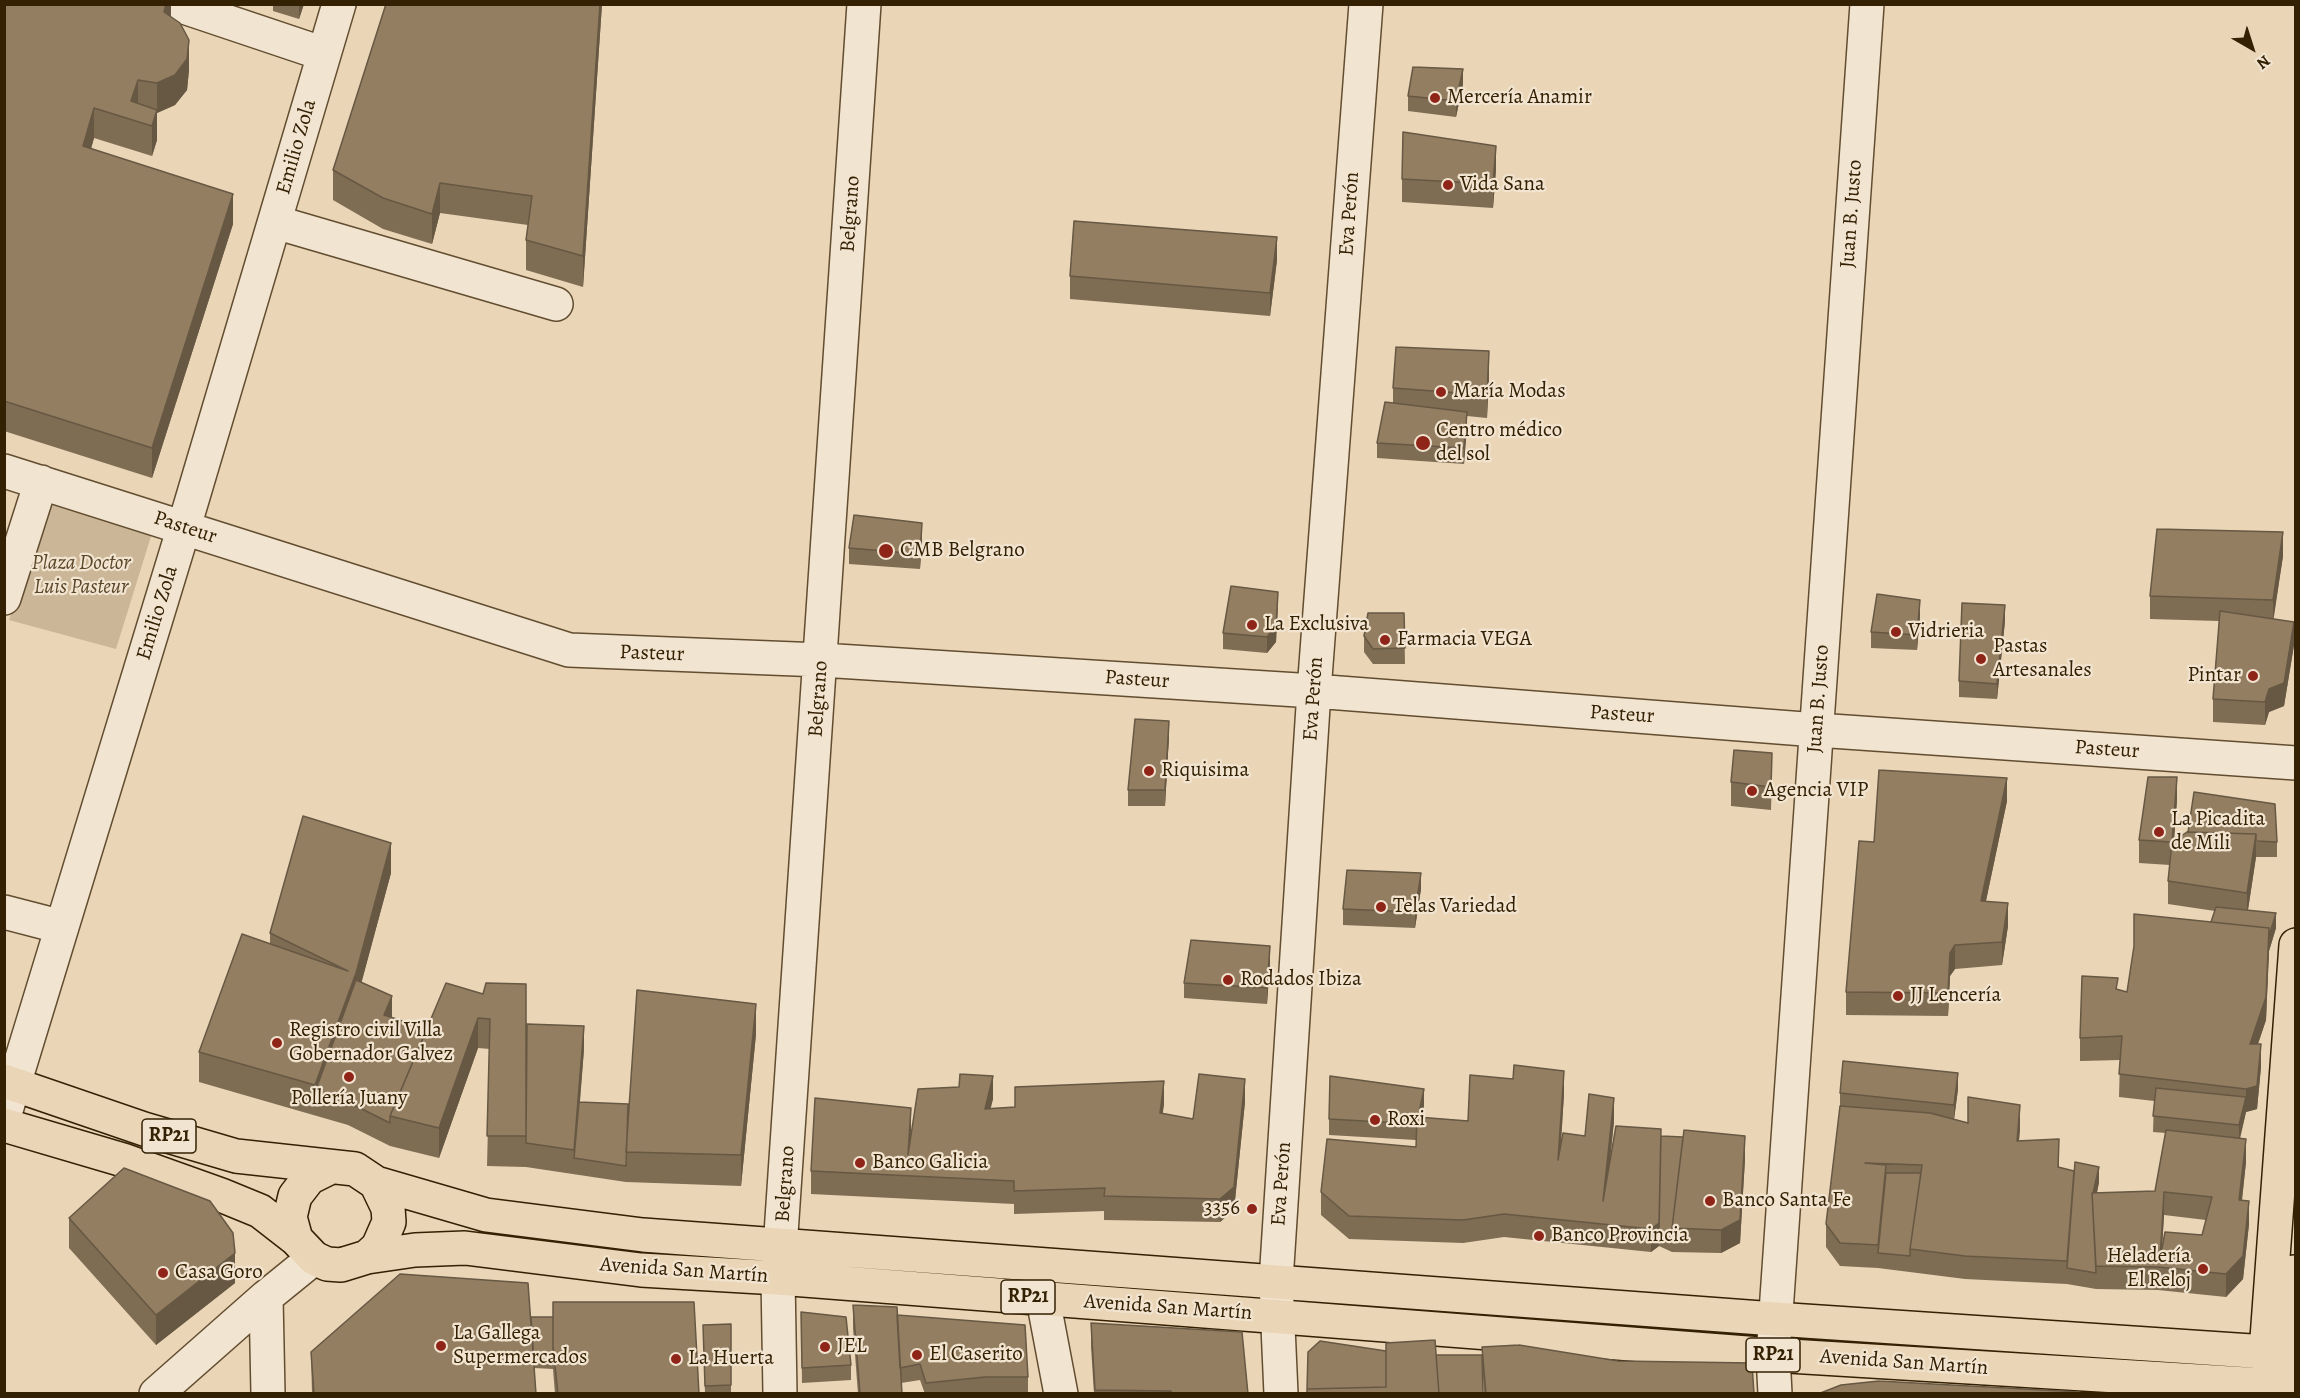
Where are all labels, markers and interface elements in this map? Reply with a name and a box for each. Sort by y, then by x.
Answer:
north arrow [2222,18,2282,78]
text: N [2252,50,2275,74]
place label: Mercería Anamir [1447,85,1592,111]
marker: Mercería Anamir [1428,91,1442,105]
street label: Emilio Zola [271,97,323,197]
street label: Juan B. Justo [1836,159,1868,269]
street label: Eva Perón [1334,171,1366,257]
place label: Vida Sana [1460,172,1545,198]
street label: Belgrano [836,175,866,253]
marker: Vida Sana [1441,178,1455,192]
place label: María Modas [1453,379,1566,405]
marker: María Modas [1434,385,1448,399]
place label: Centro médico del sol [1436,418,1562,468]
marker: Centro médico del sol [1414,434,1432,452]
street label: Pasteur [150,506,220,550]
place label: CMB Belgrano [900,538,1025,564]
marker: CMB Belgrano [877,542,895,560]
park label: Plaza Doctor Luis Pasteur [31,551,131,601]
street label: Emilio Zola [132,563,184,663]
place label: La Exclusiva [1264,612,1369,638]
marker: La Exclusiva [1245,618,1259,632]
place label: Vidrieria [1908,619,1984,645]
marker: Vidrieria [1889,625,1903,639]
place label: Farmacia VEGA [1397,627,1532,653]
marker: Farmacia VEGA [1378,633,1392,647]
place label: Pastas Artesanales [1993,634,2092,684]
street label: Pasteur [619,640,685,668]
street label: Juan B. Justo [1803,644,1835,754]
marker: Pastas Artesanales [1974,652,1988,666]
street label: Eva Perón [1298,656,1330,742]
street label: Belgrano [804,660,834,738]
place label: Pintar [2187,663,2241,689]
street label: Pasteur [1104,665,1170,695]
marker: Pintar [2246,669,2260,683]
street label: Pasteur [1589,700,1655,730]
street label: Pasteur [2074,735,2140,765]
place label: Riquisima [1161,758,1249,784]
marker: Riquisima [1142,764,1156,778]
place label: Agencia VIP [1764,778,1868,804]
marker: Agencia VIP [1745,784,1759,798]
place label: La Picadita de Mili [2171,807,2265,857]
marker: La Picadita de Mili [2152,825,2166,839]
place label: Telas Variedad [1393,894,1517,920]
marker: Telas Variedad [1374,900,1388,914]
place label: Rodados Ibiza [1240,967,1362,993]
marker: Rodados Ibiza [1221,973,1235,987]
place label: JJ Lencería [1910,983,2001,1009]
marker: JJ Lencería [1891,989,1905,1003]
place label: Registro civil Villa Gobernador Galvez [289,1018,453,1068]
marker: Registro civil Villa Gobernador Galvez [270,1036,284,1050]
marker: Pollería Juany [342,1070,356,1084]
place label: Pollería Juany [291,1086,407,1112]
place label: Roxi [1387,1107,1425,1133]
marker: Roxi [1368,1113,1382,1127]
road number: RP21 [142,1119,196,1153]
street label: Eva Perón [1266,1141,1298,1227]
street label: Belgrano [771,1145,801,1223]
place label: Banco Galicia [872,1150,988,1176]
marker: Banco Galicia [853,1156,867,1170]
place label: Banco Santa Fe [1722,1188,1851,1214]
marker: Banco Santa Fe [1703,1194,1717,1208]
place label: 3356 [1204,1196,1240,1222]
marker: 3356 [1245,1202,1259,1216]
place label: Banco Provincia [1551,1223,1689,1249]
marker: Banco Provincia [1532,1229,1546,1243]
place label: Heladería El Reloj [2107,1244,2191,1294]
street label: Avenida San Martín [599,1253,769,1289]
place label: Casa Goro [175,1260,263,1286]
marker: Heladería El Reloj [2196,1262,2210,1276]
marker: Casa Goro [156,1266,170,1280]
road number: RP21 [1001,1280,1055,1314]
street label: Avenida San Martín [1083,1290,1253,1326]
place label: La Gallega Supermercados [453,1321,587,1371]
place label: JEL [837,1334,867,1360]
road number: RP21 [1746,1338,1800,1372]
marker: La Gallega Supermercados [434,1339,448,1353]
marker: JEL [818,1340,832,1354]
place label: El Caserito [929,1342,1023,1368]
street label: Avenida San Martín [1819,1345,1989,1381]
place label: La Huerta [688,1346,774,1372]
marker: El Caserito [910,1348,924,1362]
marker: La Huerta [669,1352,683,1366]

